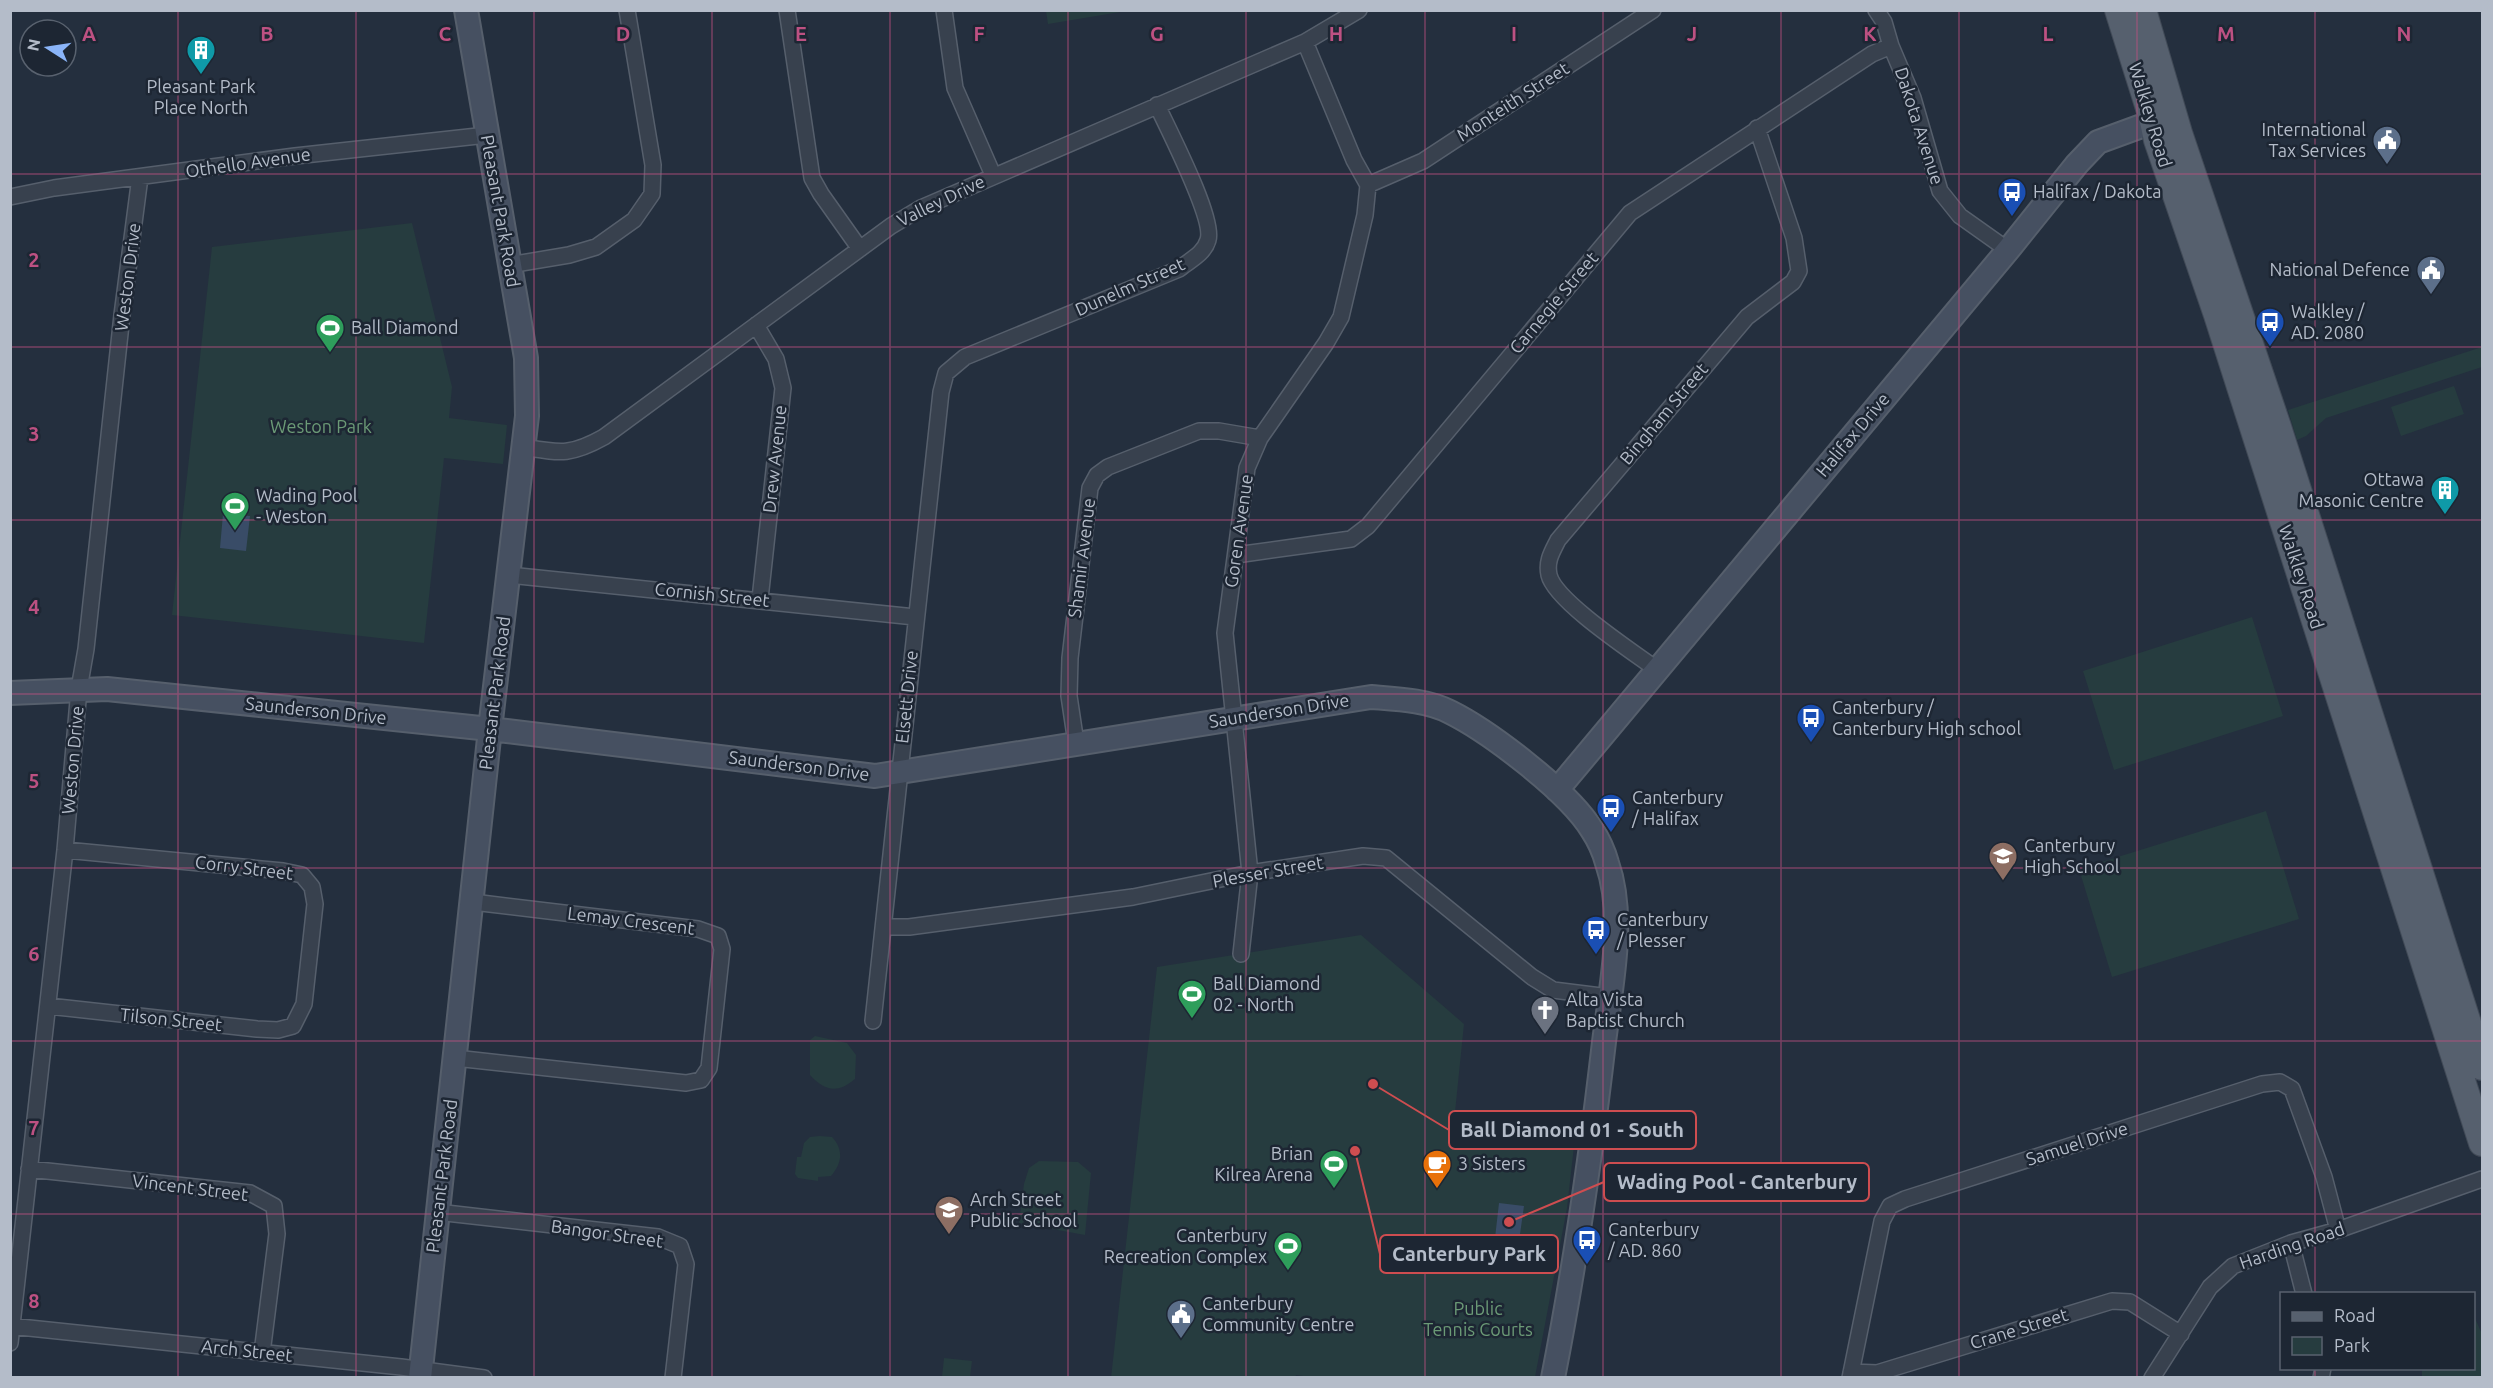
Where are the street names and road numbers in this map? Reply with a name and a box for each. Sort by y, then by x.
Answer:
street label: Monteith Street [1453,58,1572,145]
street label: Walkley Road [2126,60,2176,169]
street label: Dakota Avenue [1892,64,1948,187]
street label: Pleasant Park Road [478,133,524,289]
street label: Othello Avenue [184,143,312,181]
street label: Valley Drive [893,170,988,230]
street label: Weston Drive [110,222,144,332]
street label: Carnegie Street [1505,248,1602,357]
street label: Dunelm Street [1072,253,1187,319]
street label: Bingham Street [1615,359,1711,468]
street label: Halifax Drive [1812,389,1893,480]
street label: Drew Avenue [758,404,790,514]
street label: Goren Avenue [1220,473,1256,589]
street label: Shamir Avenue [1064,497,1098,619]
street label: Walkley Road [2276,522,2328,631]
street label: Cornish Street [654,578,771,610]
street label: Pleasant Park Road [475,615,513,771]
street label: Elsett Drive [891,649,921,744]
street label: Saunderson Drive [1207,689,1350,731]
street label: Saunderson Drive [245,693,388,727]
street label: Weston Drive [57,705,87,815]
street label: Saunderson Drive [728,746,871,784]
street label: Corry Street [194,851,294,883]
street label: Plesser Street [1211,851,1325,891]
street label: Lemay Crescent [566,902,696,938]
street label: Tilson Street [119,1004,223,1034]
street label: Pleasant Park Road [422,1098,460,1254]
street label: Samuel Drive [2023,1117,2130,1169]
street label: Vincent Street [131,1170,249,1204]
street label: Bangor Street [550,1215,665,1251]
street label: Harding Road [2237,1218,2347,1272]
street label: Crane Street [1967,1304,2070,1352]
street label: Arch Street [201,1335,294,1365]

